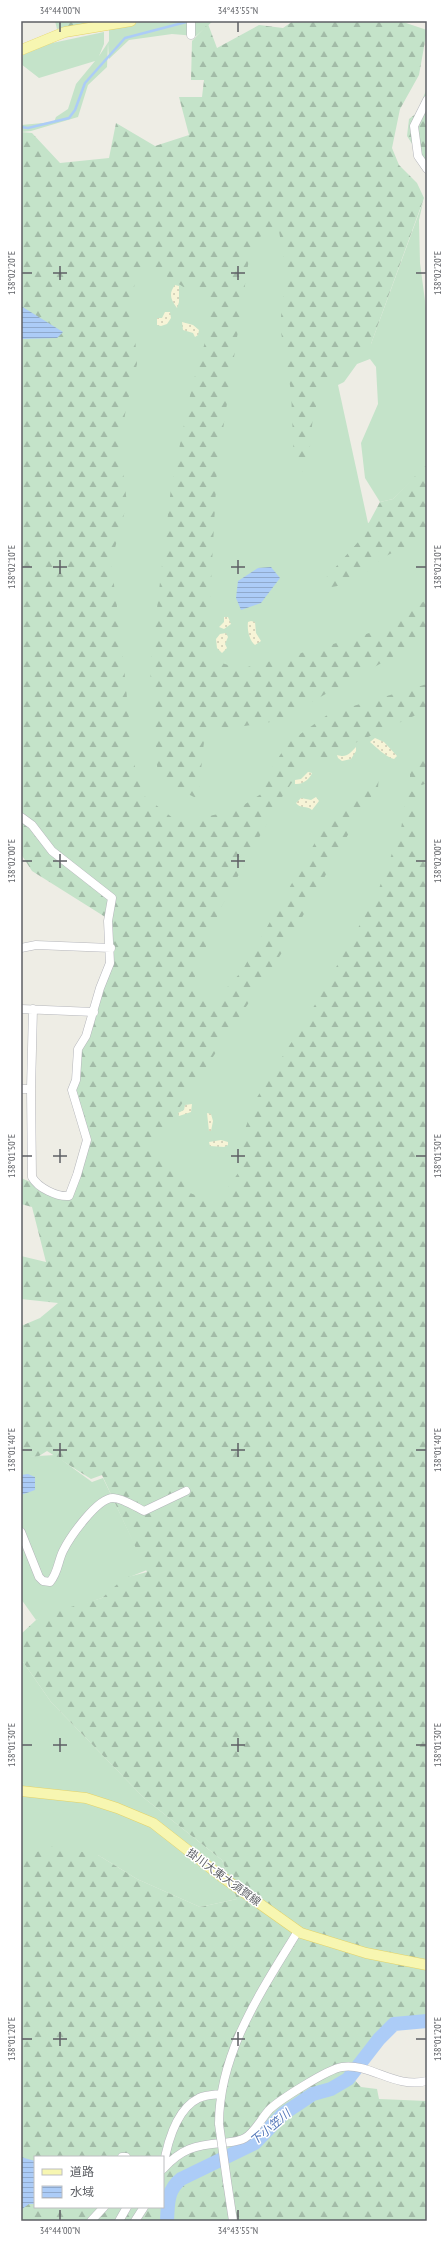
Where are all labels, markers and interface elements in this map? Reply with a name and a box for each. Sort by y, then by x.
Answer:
text: 34°44'00"N [40,4,80,17]
text: 34°43'55"N [218,4,258,17]
text: 138°02'20"E [5,251,18,295]
text: 138°02'20"E [431,251,444,295]
text: 138°02'10"E [5,545,18,589]
text: 138°02'10"E [431,545,444,589]
text: 138°02'00"E [5,839,18,883]
text: 138°02'00"E [431,839,444,883]
text: 138°01'50"E [5,1134,18,1178]
text: 138°01'50"E [431,1134,444,1178]
text: 138°01'40"E [5,1428,18,1472]
text: 138°01'40"E [431,1428,444,1472]
text: 138°01'30"E [5,1723,18,1767]
text: 138°01'30"E [431,1723,444,1767]
street label: 掛川大東大須賀線 [184,1845,264,1909]
text: 138°01'20"E [5,2017,18,2061]
text: 138°01'20"E [431,2017,444,2061]
water label: 下小笠川 [247,2105,295,2148]
legend [34,2156,164,2208]
text: 道路 [70,2164,94,2179]
text: 水域 [70,2184,94,2199]
text: 34°44'00"N [40,2224,80,2237]
text: 34°43'55"N [218,2224,258,2237]

